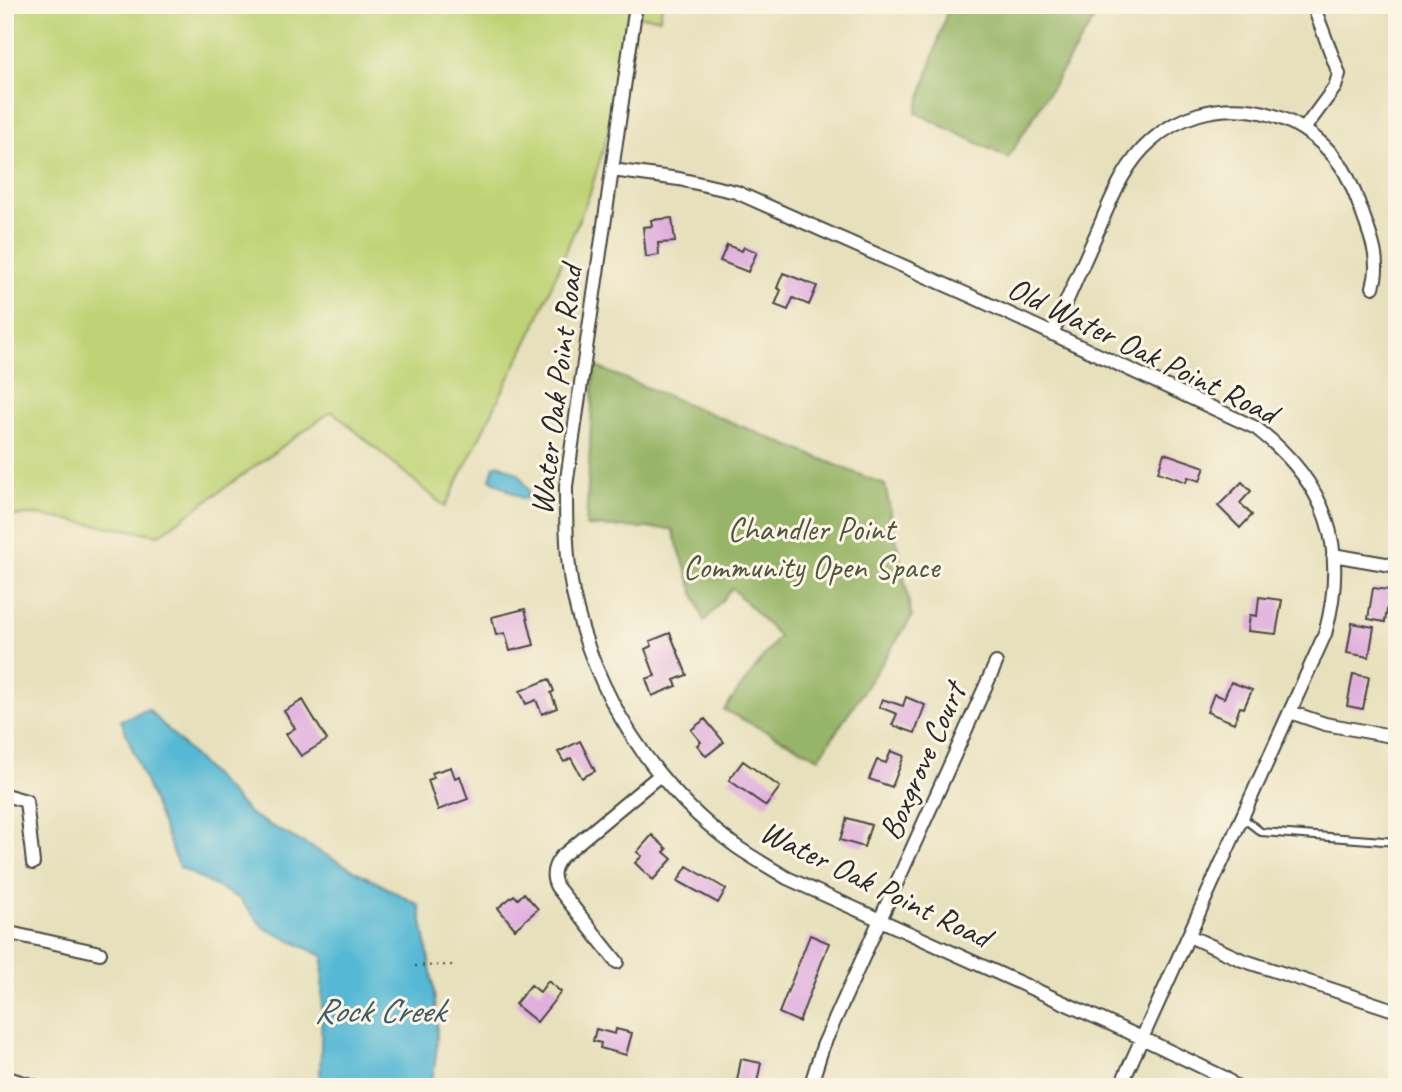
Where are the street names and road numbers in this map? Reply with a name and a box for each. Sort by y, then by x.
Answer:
street label: Water Oak Point Road [520,258,593,517]
street label: Old Water Oak Point Road [1001,266,1289,436]
street label: Boxgrove Court [869,673,977,846]
street label: Water Oak Point Road [754,810,1002,960]

